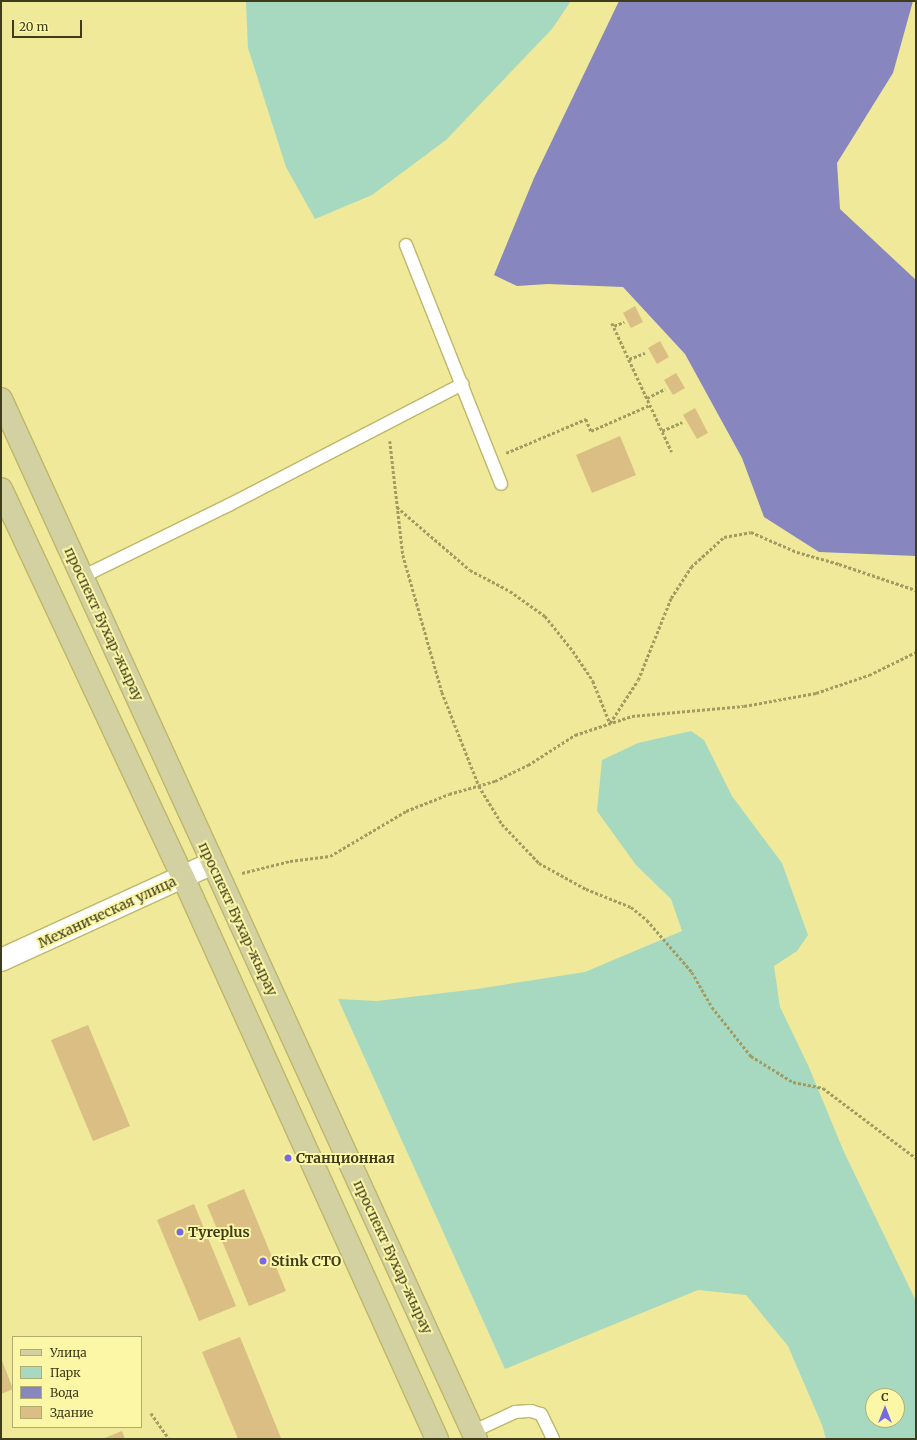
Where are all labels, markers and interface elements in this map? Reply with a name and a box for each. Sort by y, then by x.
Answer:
scale bar [14,12,84,38]
text: 20 m [19,19,48,34]
street label: проспект Бухар-жырау [61,544,147,704]
street label: проспект Бухар-жырау [195,839,281,999]
street label: Механическая улица [35,873,179,951]
place label: Станционная [296,1150,395,1166]
marker: Станционная [283,1153,293,1163]
street label: проспект Бухар-жырау [350,1177,436,1337]
place label: Tyreplus [188,1224,250,1240]
marker: Tyreplus [175,1227,185,1237]
place label: Stink СТО [271,1253,341,1269]
marker: Stink СТО [258,1256,268,1266]
legend [12,1336,142,1428]
text: Улица [50,1345,87,1360]
text: Парк [50,1365,81,1380]
text: Вода [50,1385,79,1400]
north arrow [865,1388,905,1428]
text: С [881,1390,889,1404]
text: Здание [50,1405,93,1420]

